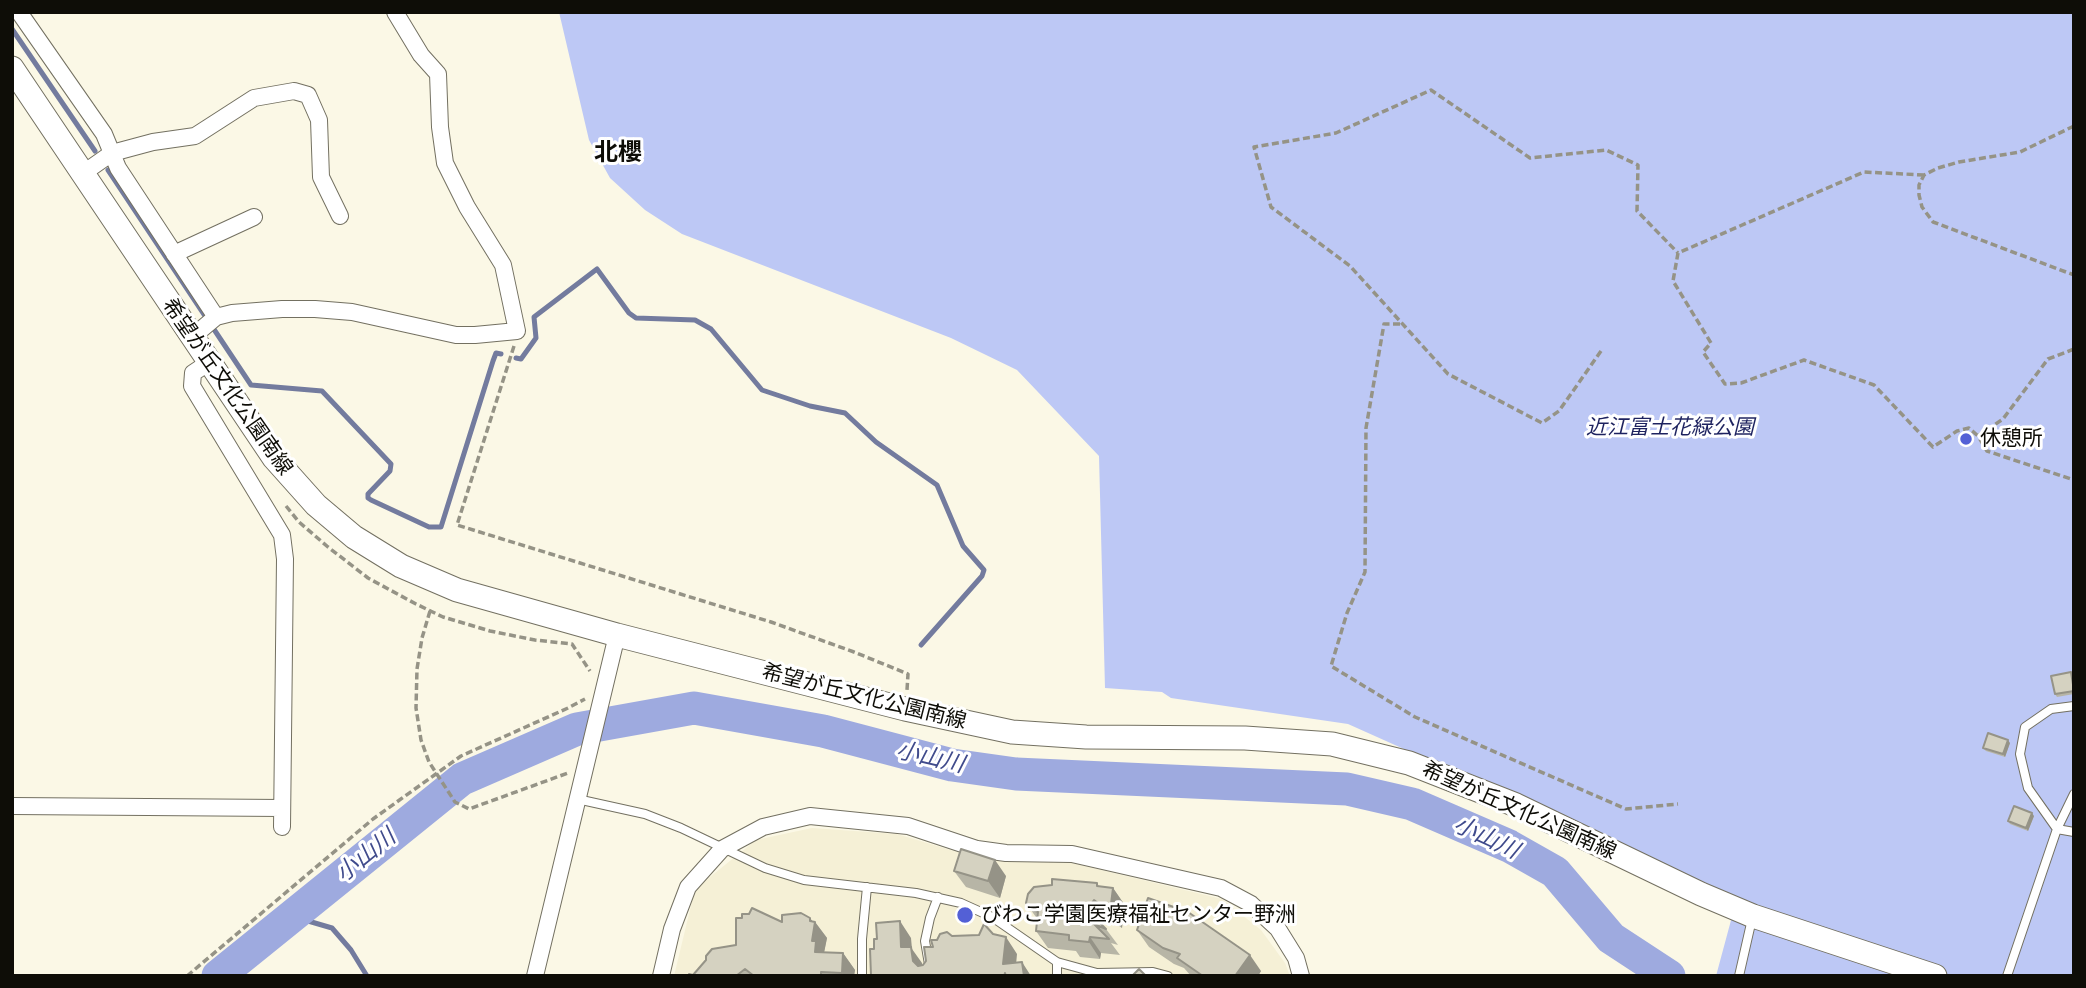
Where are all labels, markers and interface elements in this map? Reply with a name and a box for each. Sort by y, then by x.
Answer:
district label: 北櫻 [594,139,642,167]
street label: 希望が丘文化公園南線 [156,294,298,480]
park label: 近江富士花緑公園 [1586,415,1754,441]
place label: 休憩所 [1980,426,2043,452]
marker: 休憩所 [1958,431,1974,447]
street label: 希望が丘文化公園南線 [759,659,969,735]
water label: 小山川 [893,737,967,779]
street label: 希望が丘文化公園南線 [1418,757,1620,865]
water label: 小山川 [1449,811,1523,865]
water label: 小山川 [331,824,401,888]
place label: びわこ学園医療福祉センター野洲 [981,902,1296,928]
marker: びわこ学園医療福祉センター野洲 [955,905,975,925]

